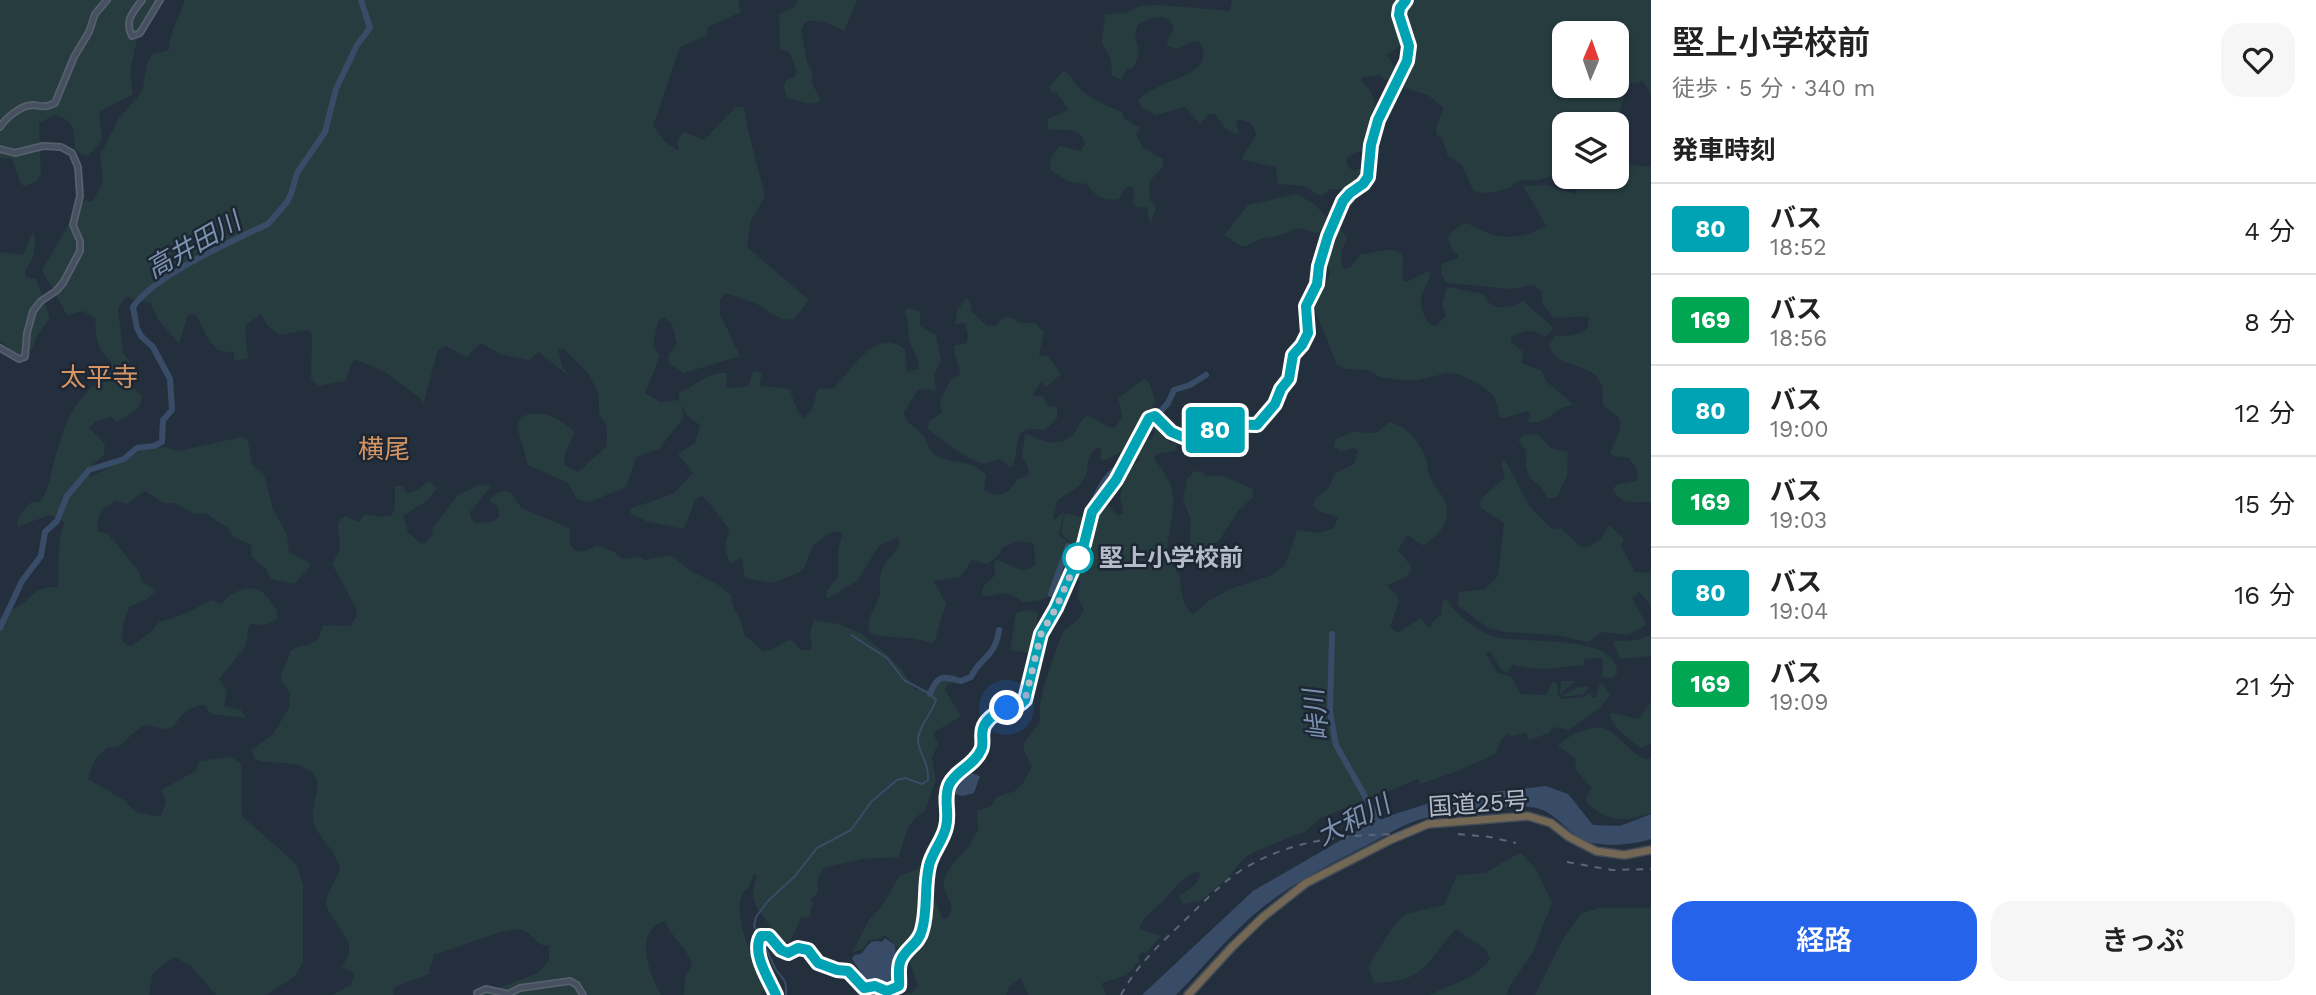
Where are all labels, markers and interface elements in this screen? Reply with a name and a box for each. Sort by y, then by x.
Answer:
north arrow [1552,21,1629,98]
map controls [1552,21,1629,189]
text: 堅上小学校前 [1672,23,1870,62]
button: heart [2221,23,2295,97]
text: 徒歩 · 5 分 · 340 m [1672,75,1876,102]
button: layers [1552,112,1629,189]
text: 発車時刻 [1672,135,1776,165]
text: バス [1770,203,1822,233]
water label: 高井田川 [140,205,248,284]
text: 80 [1695,215,1726,243]
text: 4 分 [2244,216,2295,246]
text: 18:52 [1770,234,1827,261]
text: バス [1770,294,1822,324]
text: 169 [1691,306,1730,334]
text: 8 分 [2244,307,2295,337]
text: 18:56 [1770,325,1827,352]
district label: 太平寺 [60,362,138,392]
text: バス [1770,385,1822,415]
text: 80 [1695,397,1726,425]
text: 12 分 [2235,398,2295,428]
line badge: 80 [1184,407,1246,453]
text: 80 [1200,416,1230,444]
text: 19:00 [1770,416,1829,443]
district label: 横尾 [358,434,410,464]
text: バス [1770,476,1822,506]
text: 169 [1691,488,1730,516]
text: 15 分 [2235,489,2295,519]
text: 19:03 [1770,507,1827,534]
marker: 堅上小学校前 [1063,543,1093,573]
place label: 堅上小学校前 [1099,544,1243,572]
text: バス [1770,567,1822,597]
text: 80 [1695,579,1726,607]
text: 16 分 [2234,580,2295,610]
text: 19:04 [1770,598,1828,625]
text: バス [1770,658,1822,688]
text: 169 [1691,670,1730,698]
text: 21 分 [2235,671,2295,701]
water label: 峠川 [1298,684,1334,743]
text: 19:09 [1770,689,1828,716]
your location [989,690,1024,725]
street label: 国道25号 [1427,787,1529,821]
water label: 大和川 [1311,788,1397,851]
button: 経路 [1672,901,1977,981]
button: きっぷ [1991,901,2295,981]

